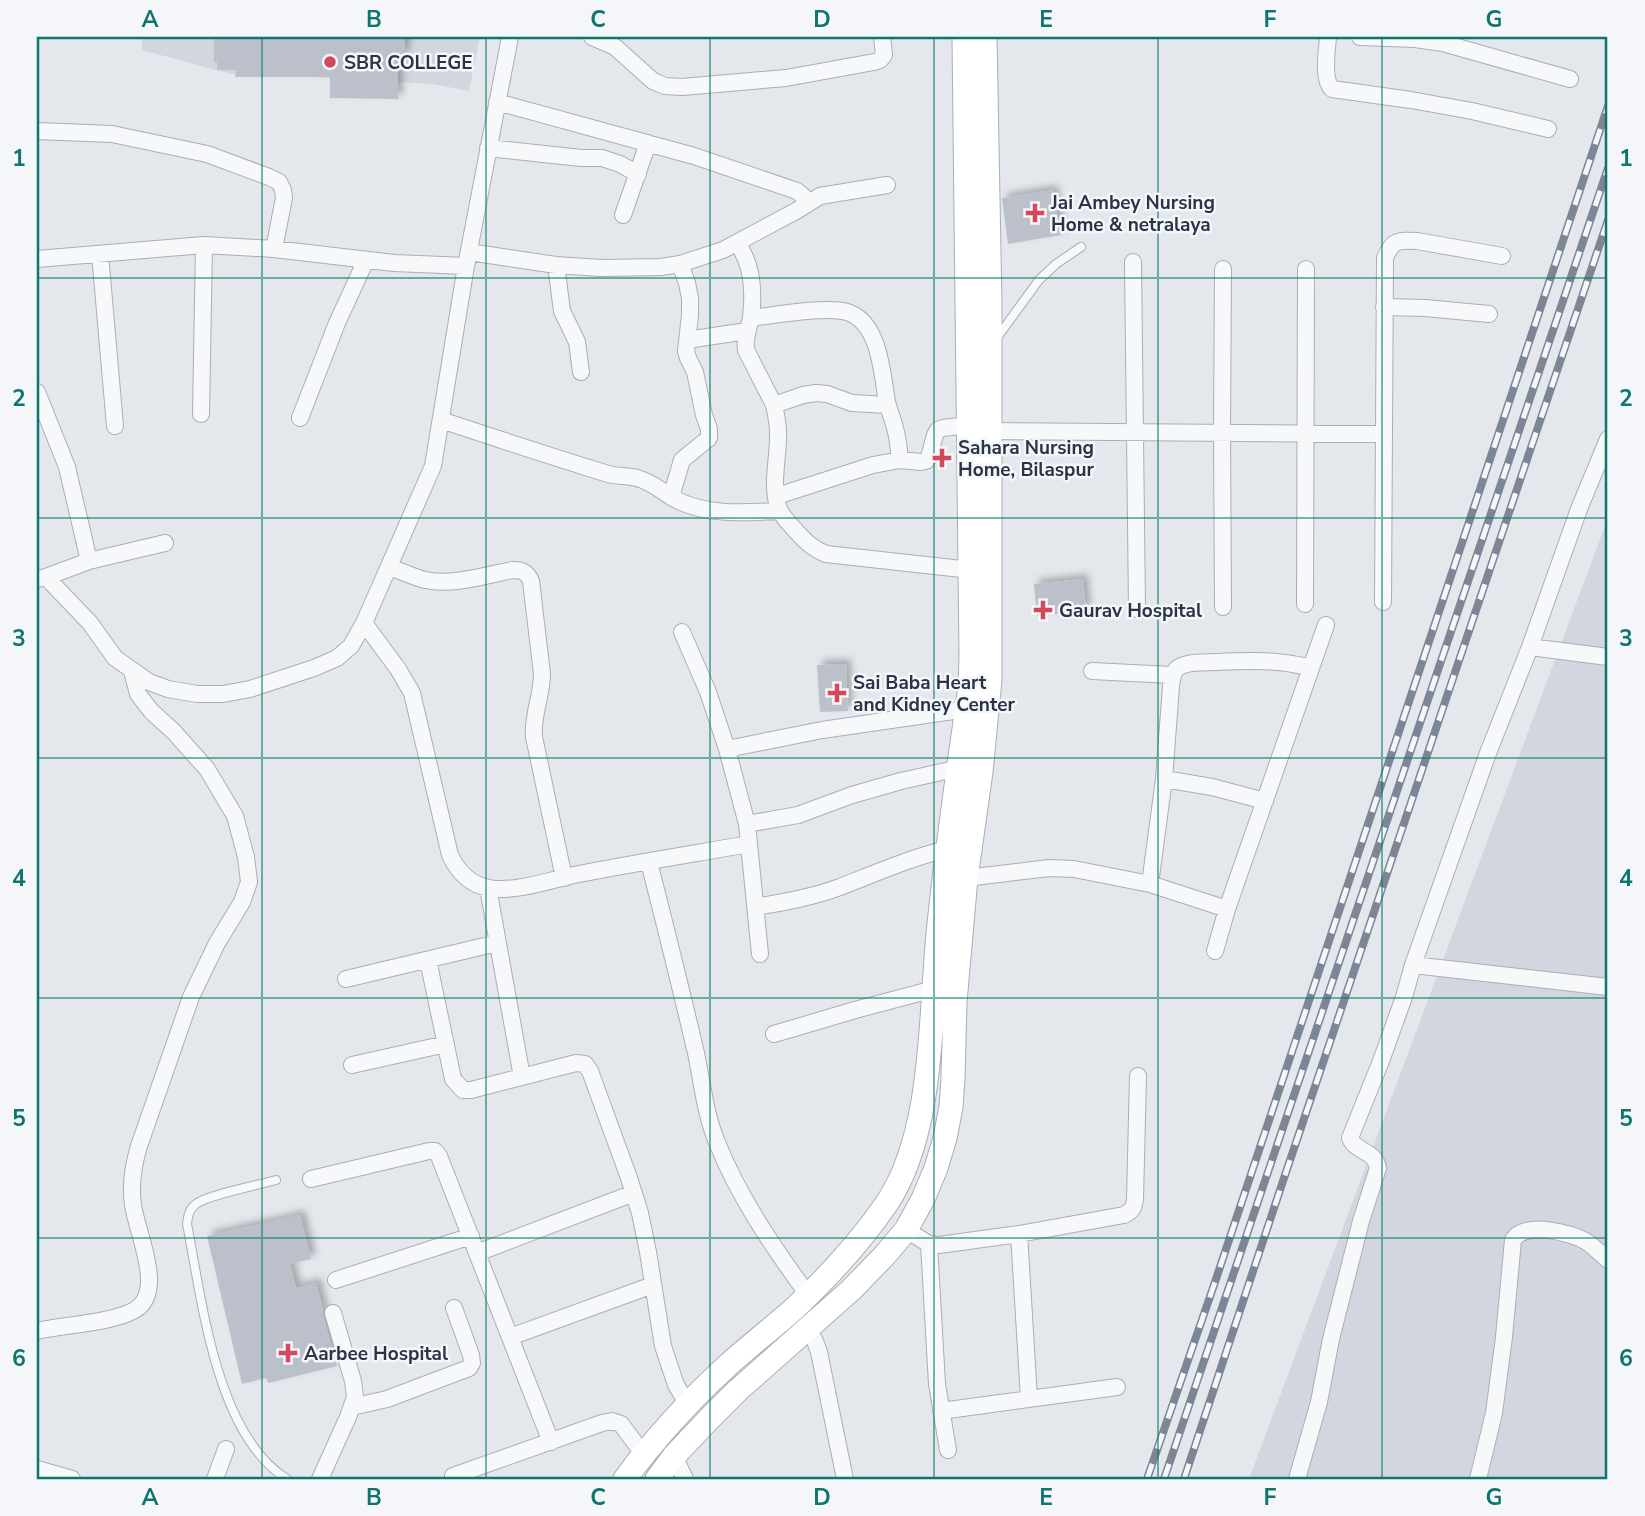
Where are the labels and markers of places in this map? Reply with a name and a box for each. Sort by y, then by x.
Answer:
place label: SBR COLLEGE [344,50,473,76]
marker: SBR COLLEGE [322,54,338,70]
place label: Jai Ambey Nursing Home & netralaya [1050,190,1215,238]
marker: Jai Ambey Nursing Home & netralaya [1025,203,1045,223]
place label: Sahara Nursing Home, Bilaspur [958,435,1094,483]
marker: Sahara Nursing Home, Bilaspur [932,448,952,468]
place label: Gaurav Hospital [1059,598,1202,624]
marker: Gaurav Hospital [1033,600,1053,620]
place label: Sai Baba Heart and Kidney Center [853,670,1015,718]
marker: Sai Baba Heart and Kidney Center [827,683,847,703]
place label: Aarbee Hospital [304,1341,448,1367]
marker: Aarbee Hospital [278,1343,298,1363]

